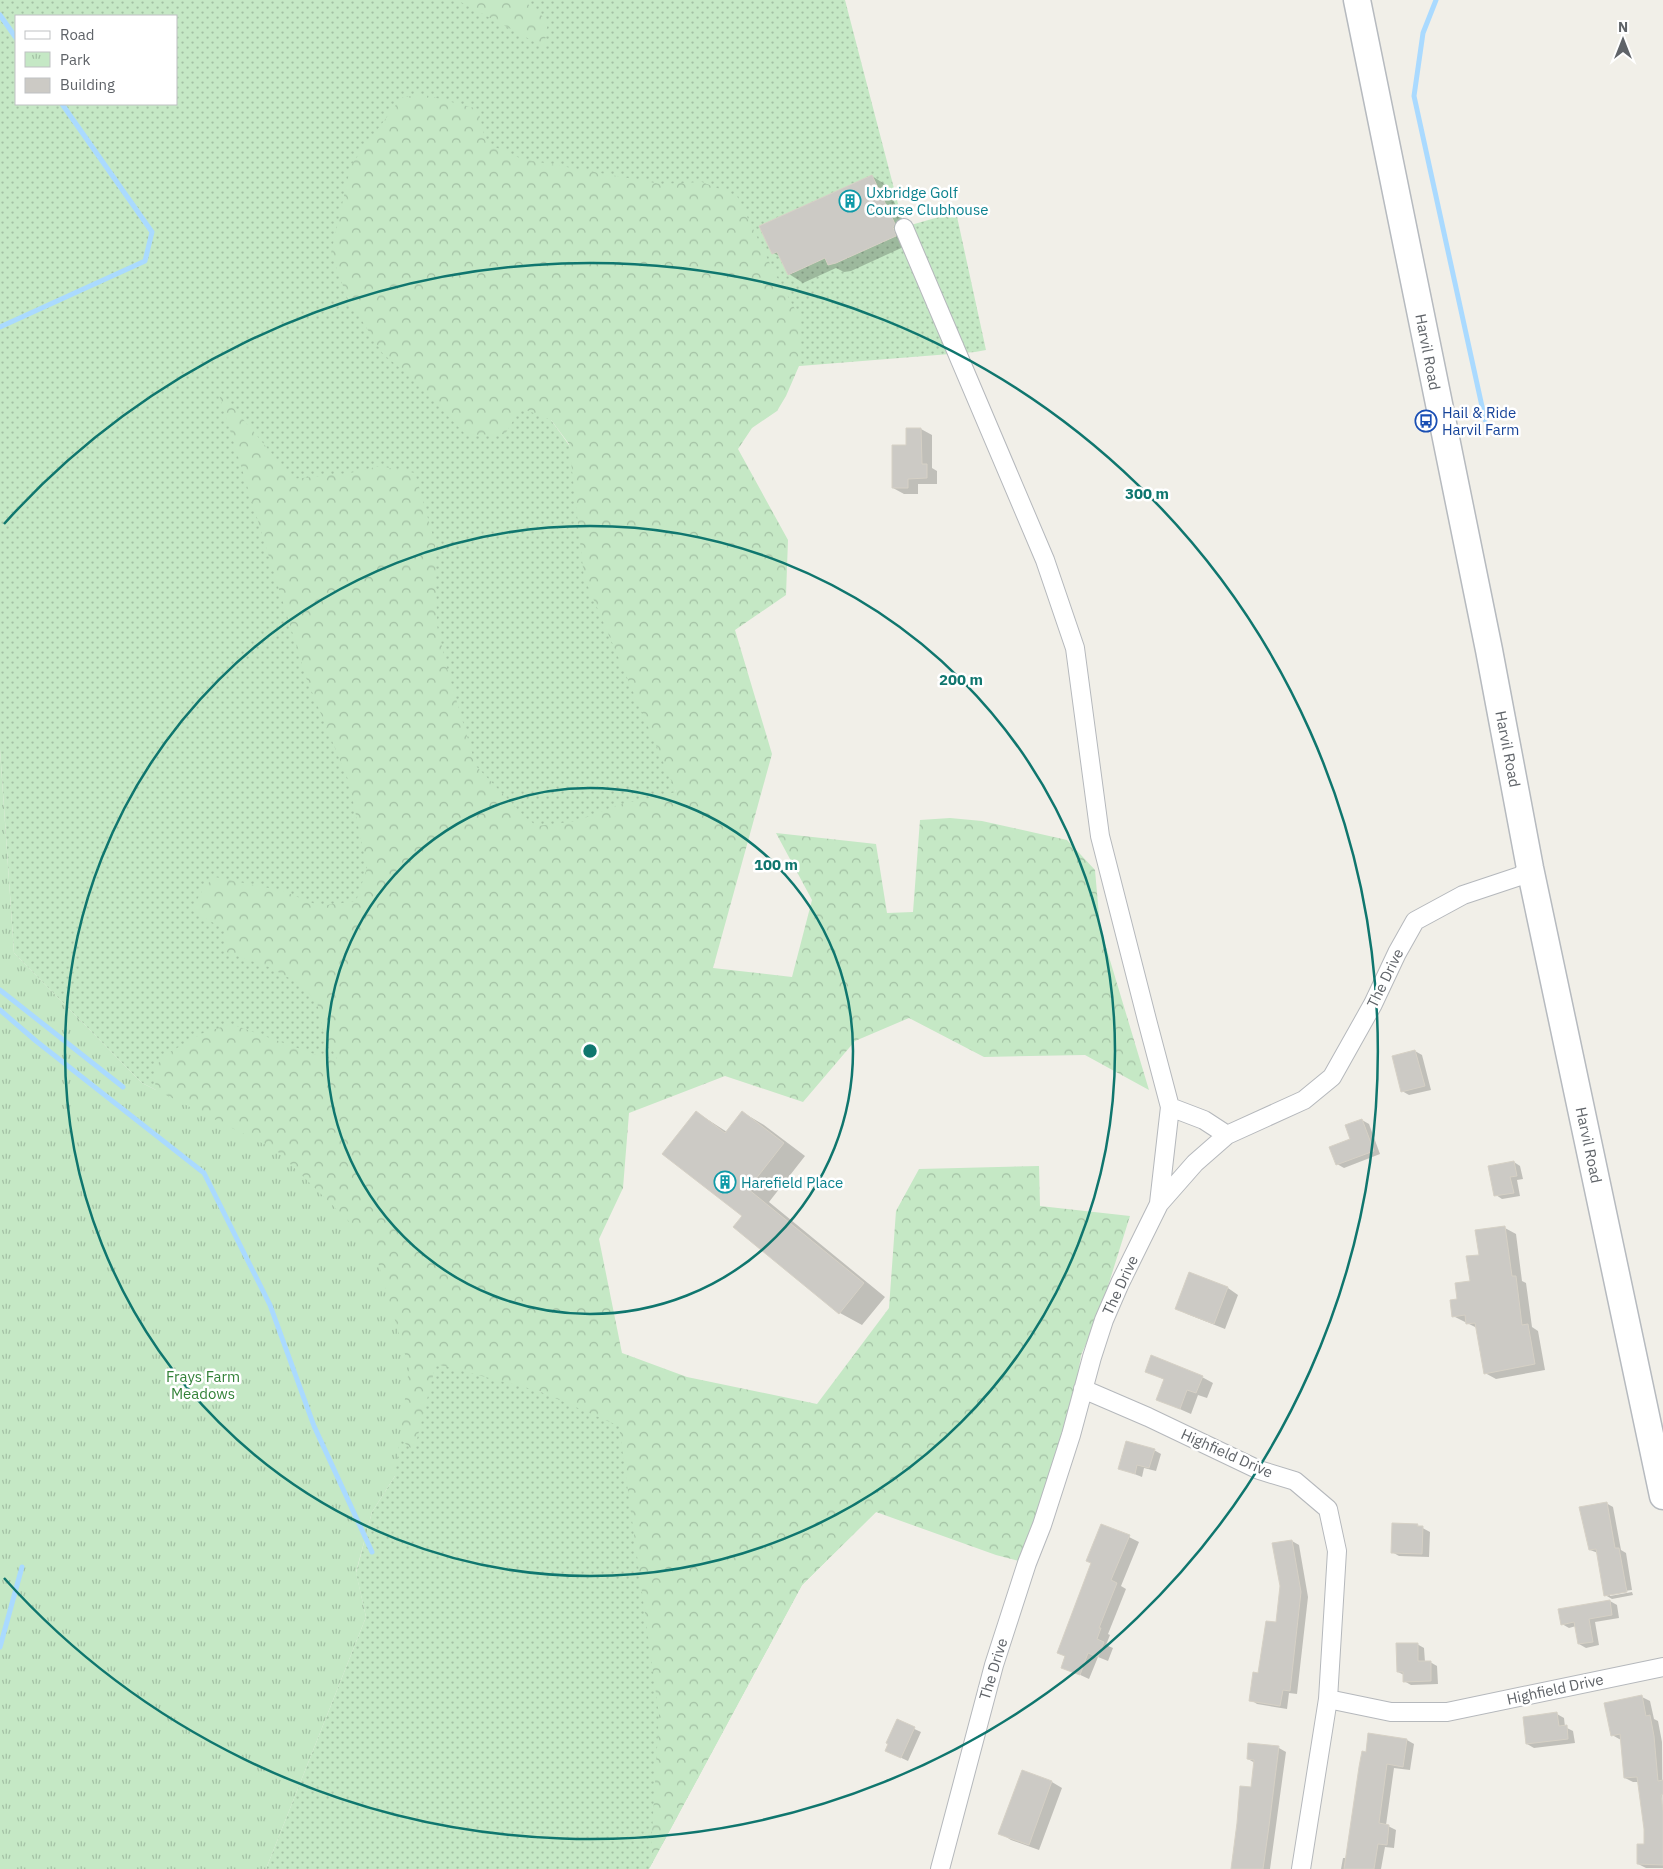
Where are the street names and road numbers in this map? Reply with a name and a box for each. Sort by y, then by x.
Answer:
street label: Harvil Road [1411,312,1445,392]
street label: Harvil Road [1491,709,1525,789]
street label: The Drive [1362,945,1408,1011]
street label: Harvil Road [1572,1105,1606,1185]
street label: The Drive [1098,1252,1142,1318]
street label: Highfield Drive [1178,1424,1276,1482]
street label: The Drive [975,1636,1011,1702]
street label: Highfield Drive [1505,1669,1605,1709]

